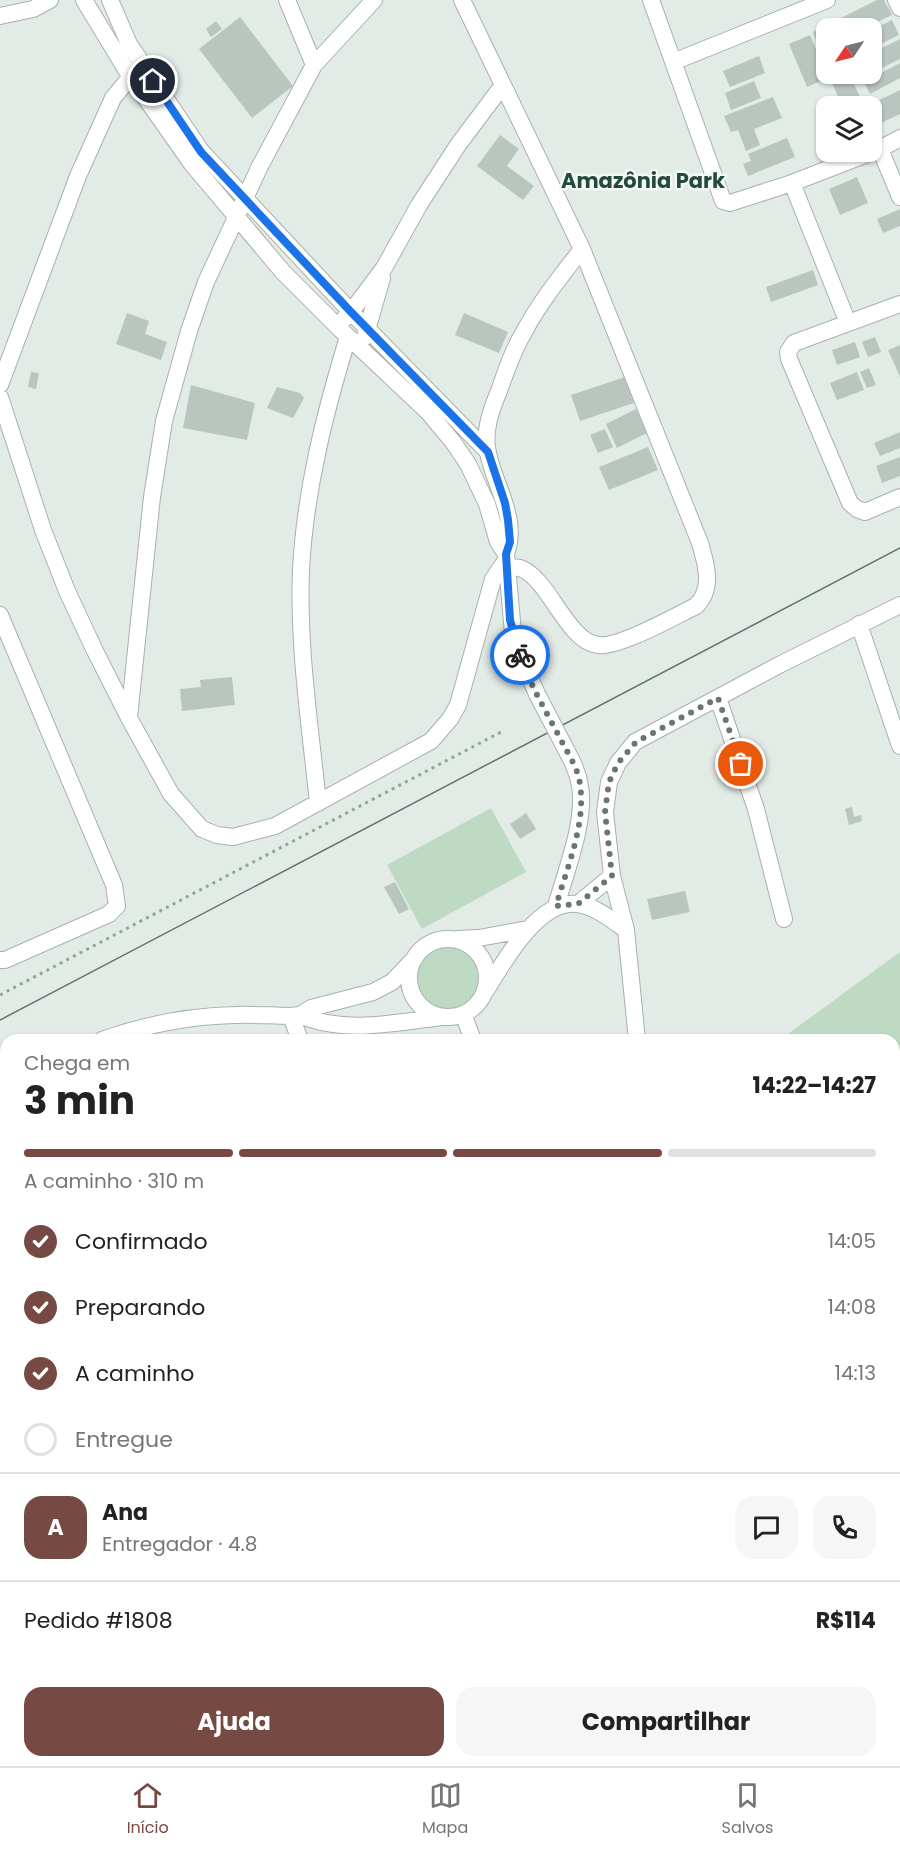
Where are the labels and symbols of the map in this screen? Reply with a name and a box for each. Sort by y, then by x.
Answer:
north arrow [816,18,882,84]
pin [127,55,178,106]
district label: Amazônia Park [561,166,725,195]
courier [490,625,550,685]
pin [715,738,766,789]

